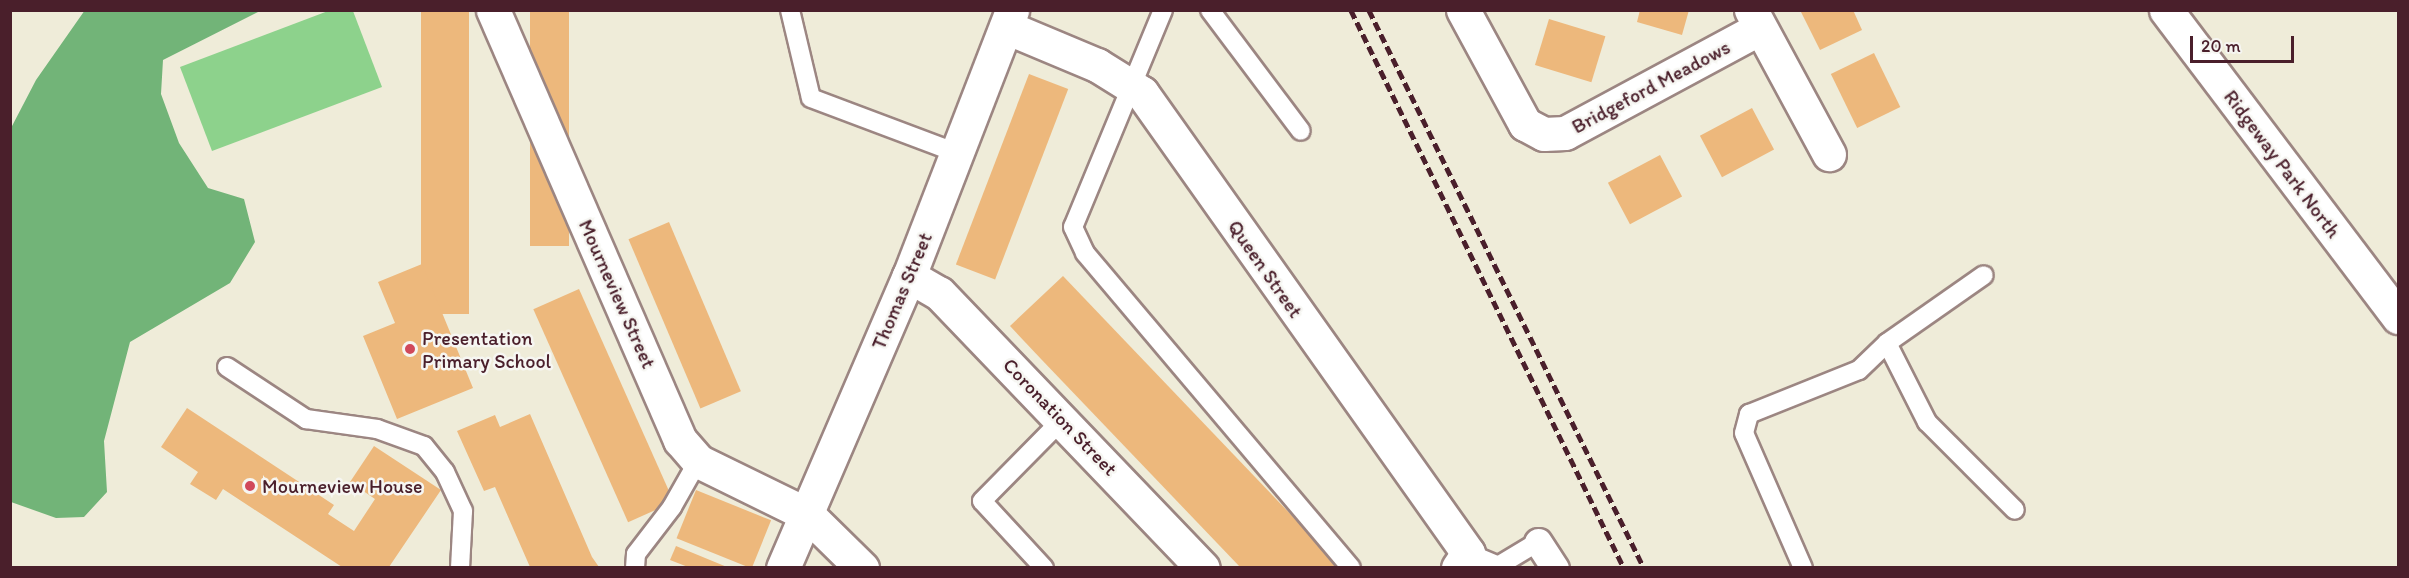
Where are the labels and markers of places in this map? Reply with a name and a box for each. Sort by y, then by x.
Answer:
place label: Presentation Primary School [422,326,551,373]
marker: Presentation Primary School [403,342,417,356]
place label: Mourneview House [262,474,423,498]
marker: Mourneview House [243,479,257,493]

